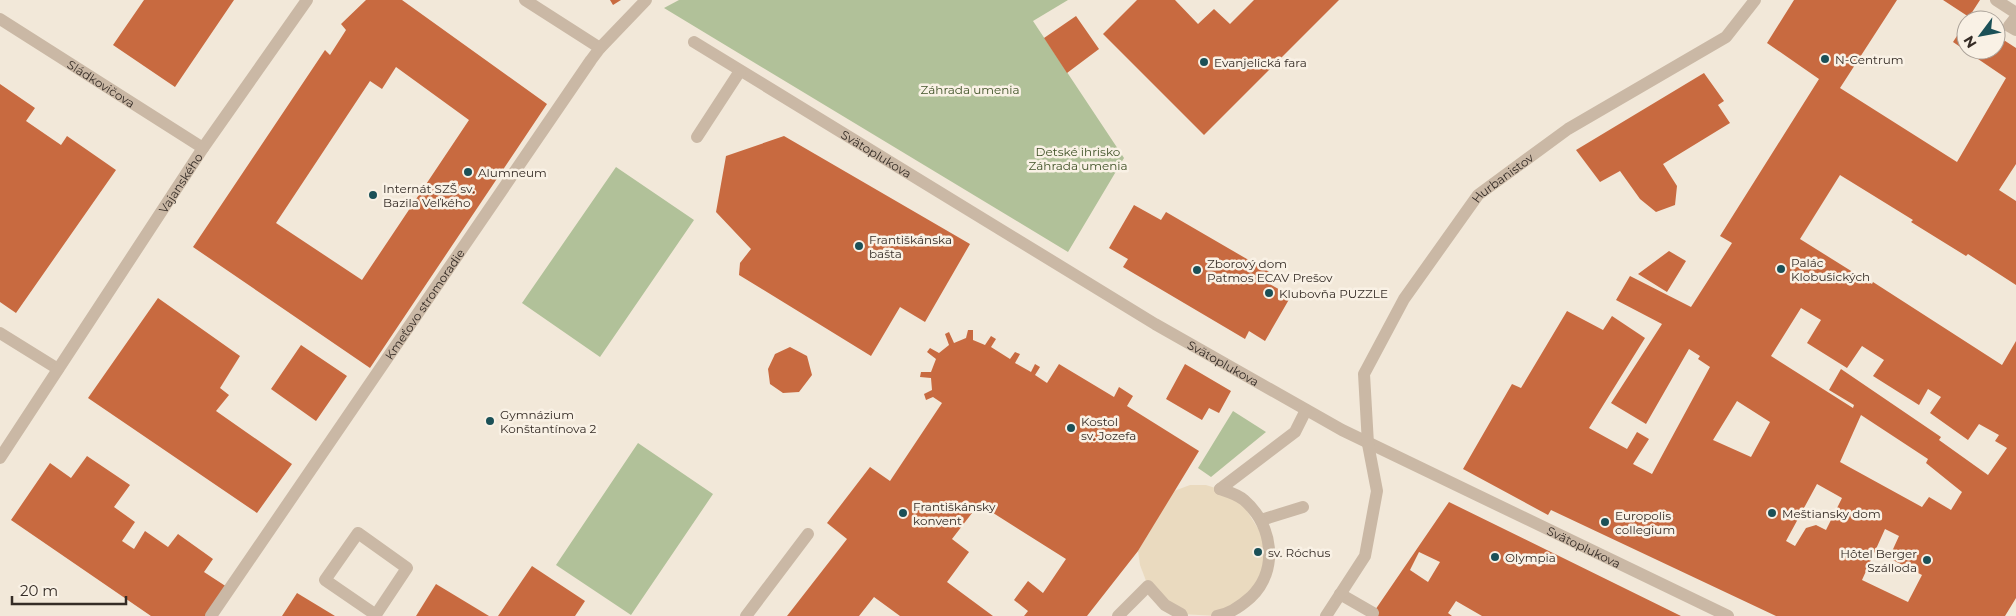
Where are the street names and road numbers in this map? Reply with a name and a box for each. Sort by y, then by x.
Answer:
street label: Sládkovičova [65,56,138,110]
street label: Svätoplukova [839,126,915,181]
street label: Hurbanistov [1468,149,1536,205]
street label: Vajanského [155,150,205,216]
street label: Kmeťovo stromoradie [381,246,467,362]
street label: Svätoplukova [1185,337,1262,389]
street label: Svätoplukova [1545,523,1623,571]

